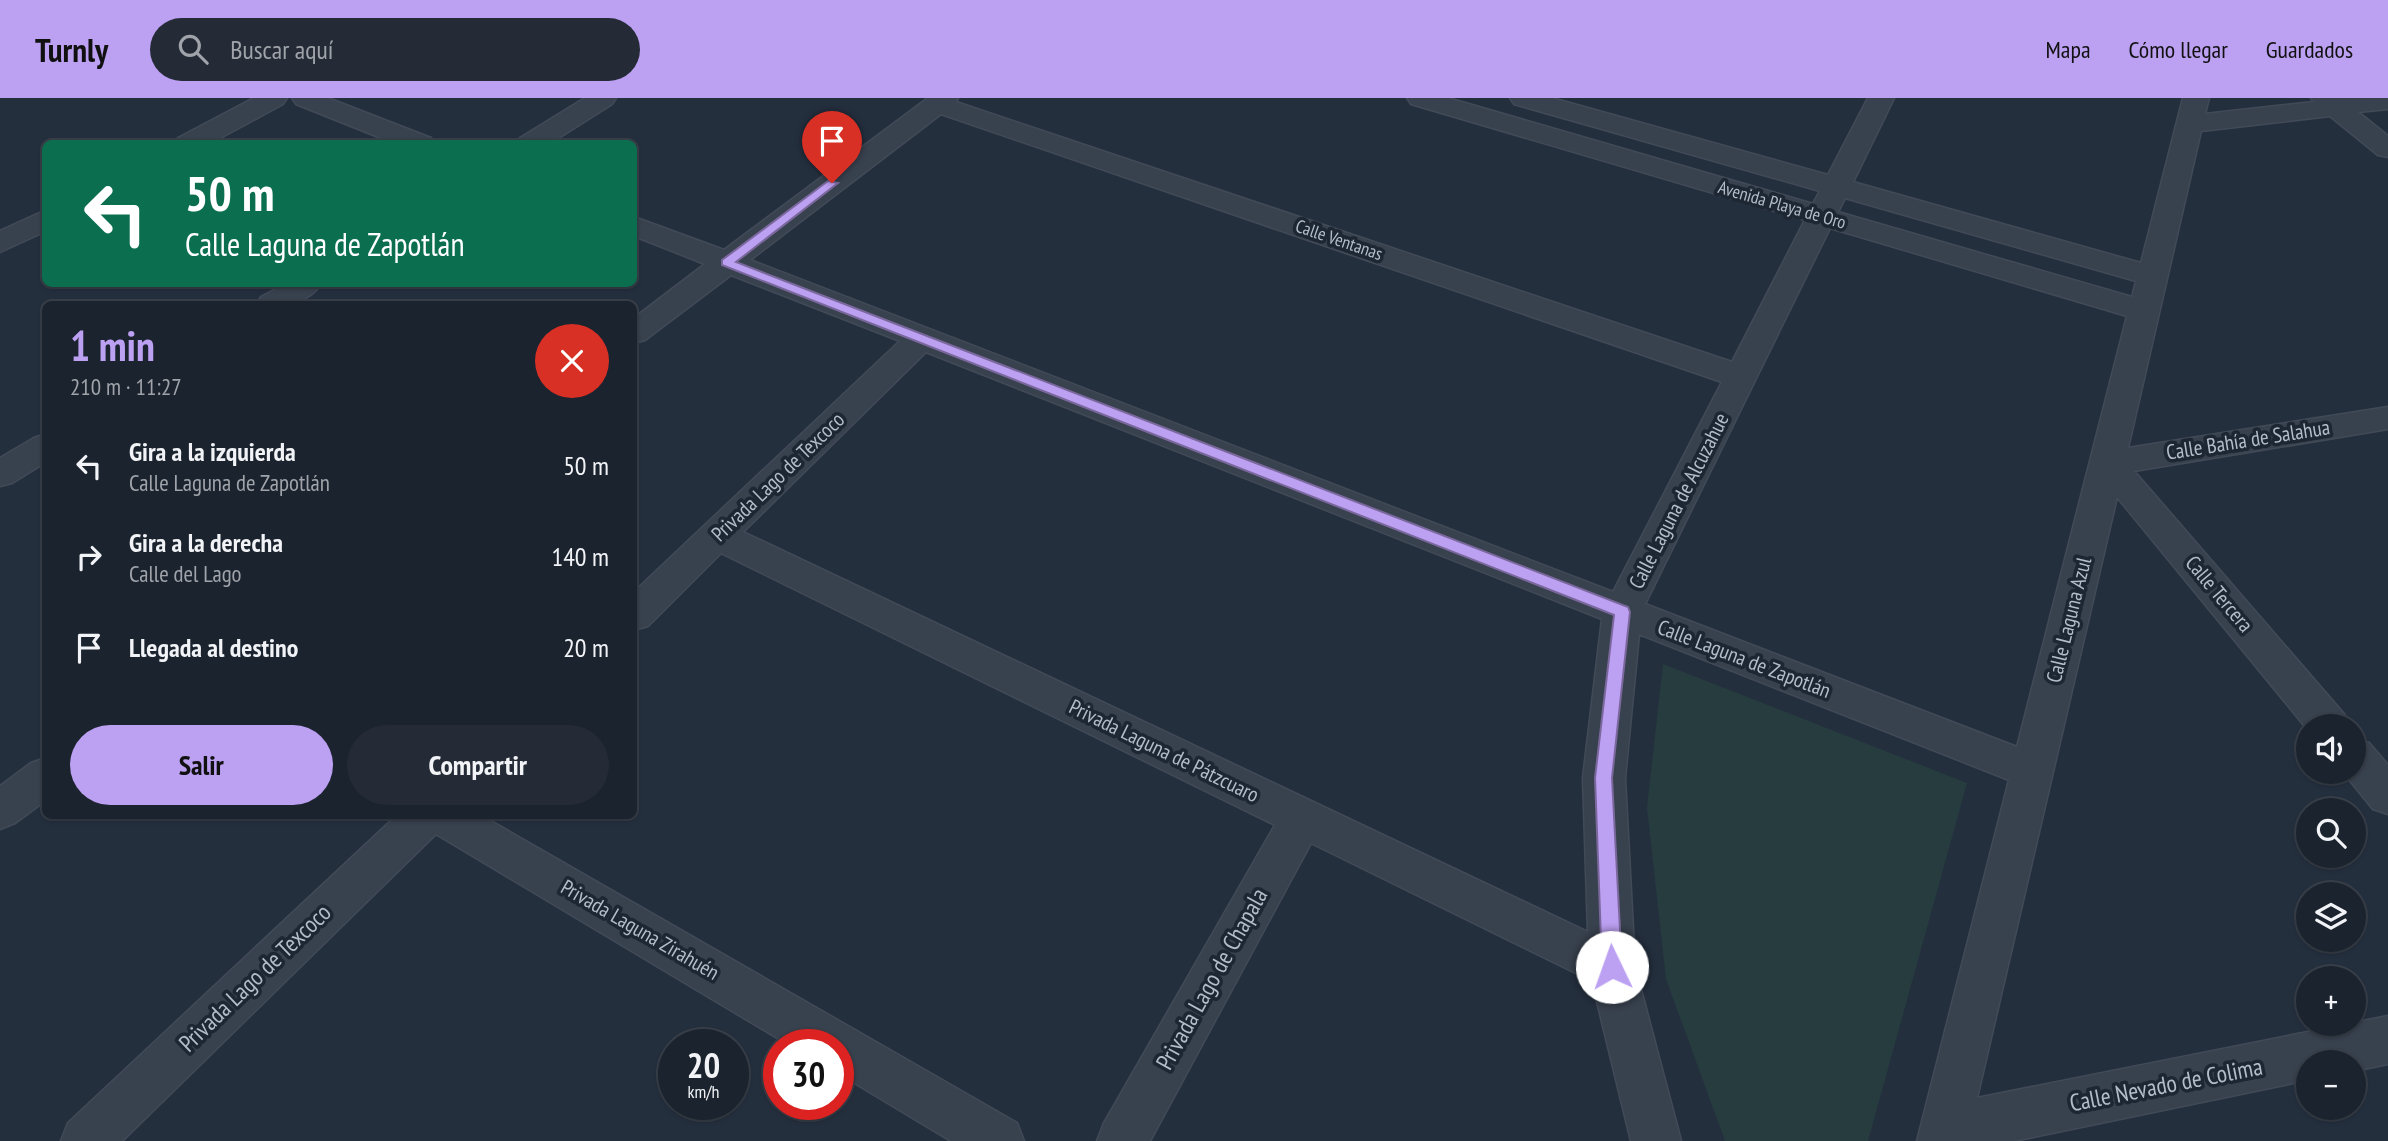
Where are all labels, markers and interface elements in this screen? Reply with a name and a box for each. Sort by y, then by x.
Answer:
search box [150,18,640,81]
text: Turnly [35,28,108,71]
icon: search [174,30,212,68]
text: Buscar aquí [230,33,333,66]
text: Mapa [2046,34,2091,65]
text: Cómo llegar [2129,34,2228,65]
text: Guardados [2266,34,2353,65]
pin [802,111,862,183]
icon: arrive [813,122,851,160]
text: 50 m [185,161,274,225]
icon: left [70,168,161,259]
street label: Avenida Playa de Oro [1716,175,1849,234]
street label: Calle Ventanas [1293,214,1386,265]
text: Calle Laguna de Zapotlán [185,223,464,265]
text: 1 min [70,318,155,373]
button: close [535,324,609,398]
text: 210 m · 11:27 [70,372,182,401]
street label: Privada Lago de Texcoco [705,406,850,547]
street label: Calle Laguna de Alcuzahue [1623,408,1735,593]
street label: Calle Bahía de Salahua [2164,413,2332,466]
text: Gira a la izquierda [129,435,296,468]
icon: left [70,447,108,485]
text: 50 m [563,449,609,482]
text: Calle Laguna de Zapotlán [129,468,330,497]
text: Gira a la derecha [129,526,283,559]
icon: right [70,538,108,576]
text: 140 m [551,540,609,573]
street label: Calle Tercera [2180,550,2259,637]
street label: Calle Laguna Azul [2040,554,2097,685]
text: Calle del Lago [129,559,242,588]
street label: Calle Laguna de Zapotlán [1654,613,1835,704]
icon: arrive [70,629,108,667]
text: Llegada al destino [129,631,298,664]
text: 20 m [563,631,609,664]
street label: Privada Laguna de Pátzcuaro [1065,693,1264,808]
map controls [2296,714,2366,1120]
button: sound [2296,714,2366,784]
button: Salir [70,725,333,805]
button: Compartir [347,725,609,805]
button: search [2296,798,2366,868]
street label: Privada Laguna Zirahuén [556,873,724,986]
button: layers [2296,882,2366,952]
street label: Privada Lago de Chapala [1149,883,1274,1075]
street label: Privada Lago de Texcoco [172,897,337,1058]
position arrow [1575,930,1649,1004]
button: + [2296,966,2366,1036]
speed limit sign: 30 [763,1029,854,1120]
text: 20 [687,1042,720,1088]
button: − [2296,1050,2366,1120]
street label: Calle Nevado de Colima [2067,1051,2265,1118]
text: km/h [688,1080,719,1103]

